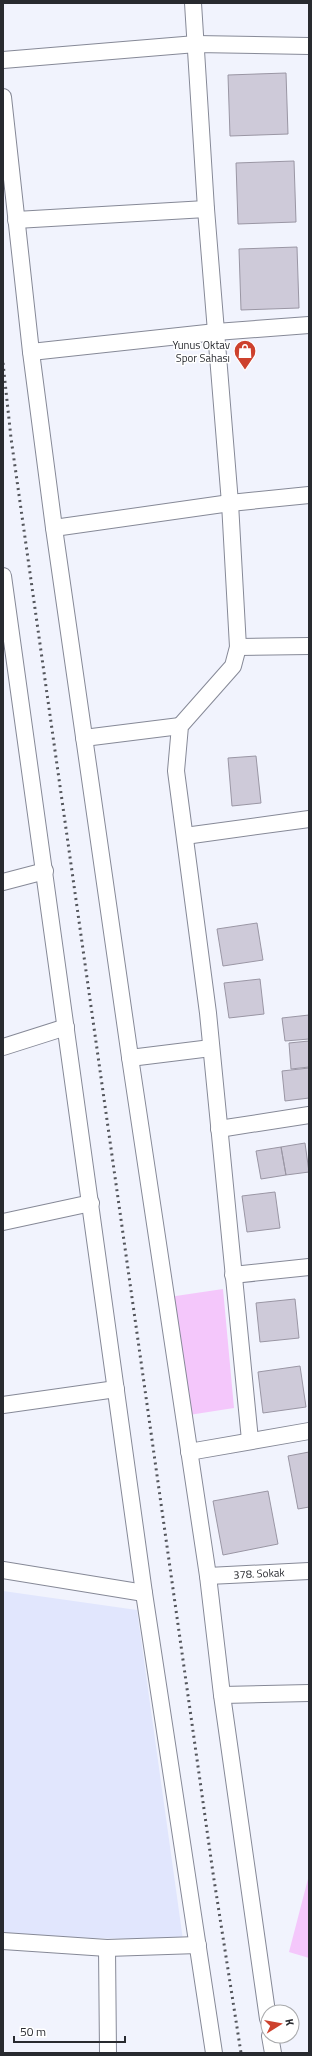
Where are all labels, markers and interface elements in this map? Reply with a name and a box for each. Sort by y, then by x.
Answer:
place label: Yunus Oktav Spor Sahası [172,337,231,366]
shop icon: Yunus Oktav Spor Sahası [232,338,258,371]
street label: 378. Sokak [233,1564,286,1583]
north arrow [260,2004,300,2044]
text: K [281,2017,298,2027]
scale bar [14,2018,125,2044]
text: 50 m [20,2022,46,2041]

